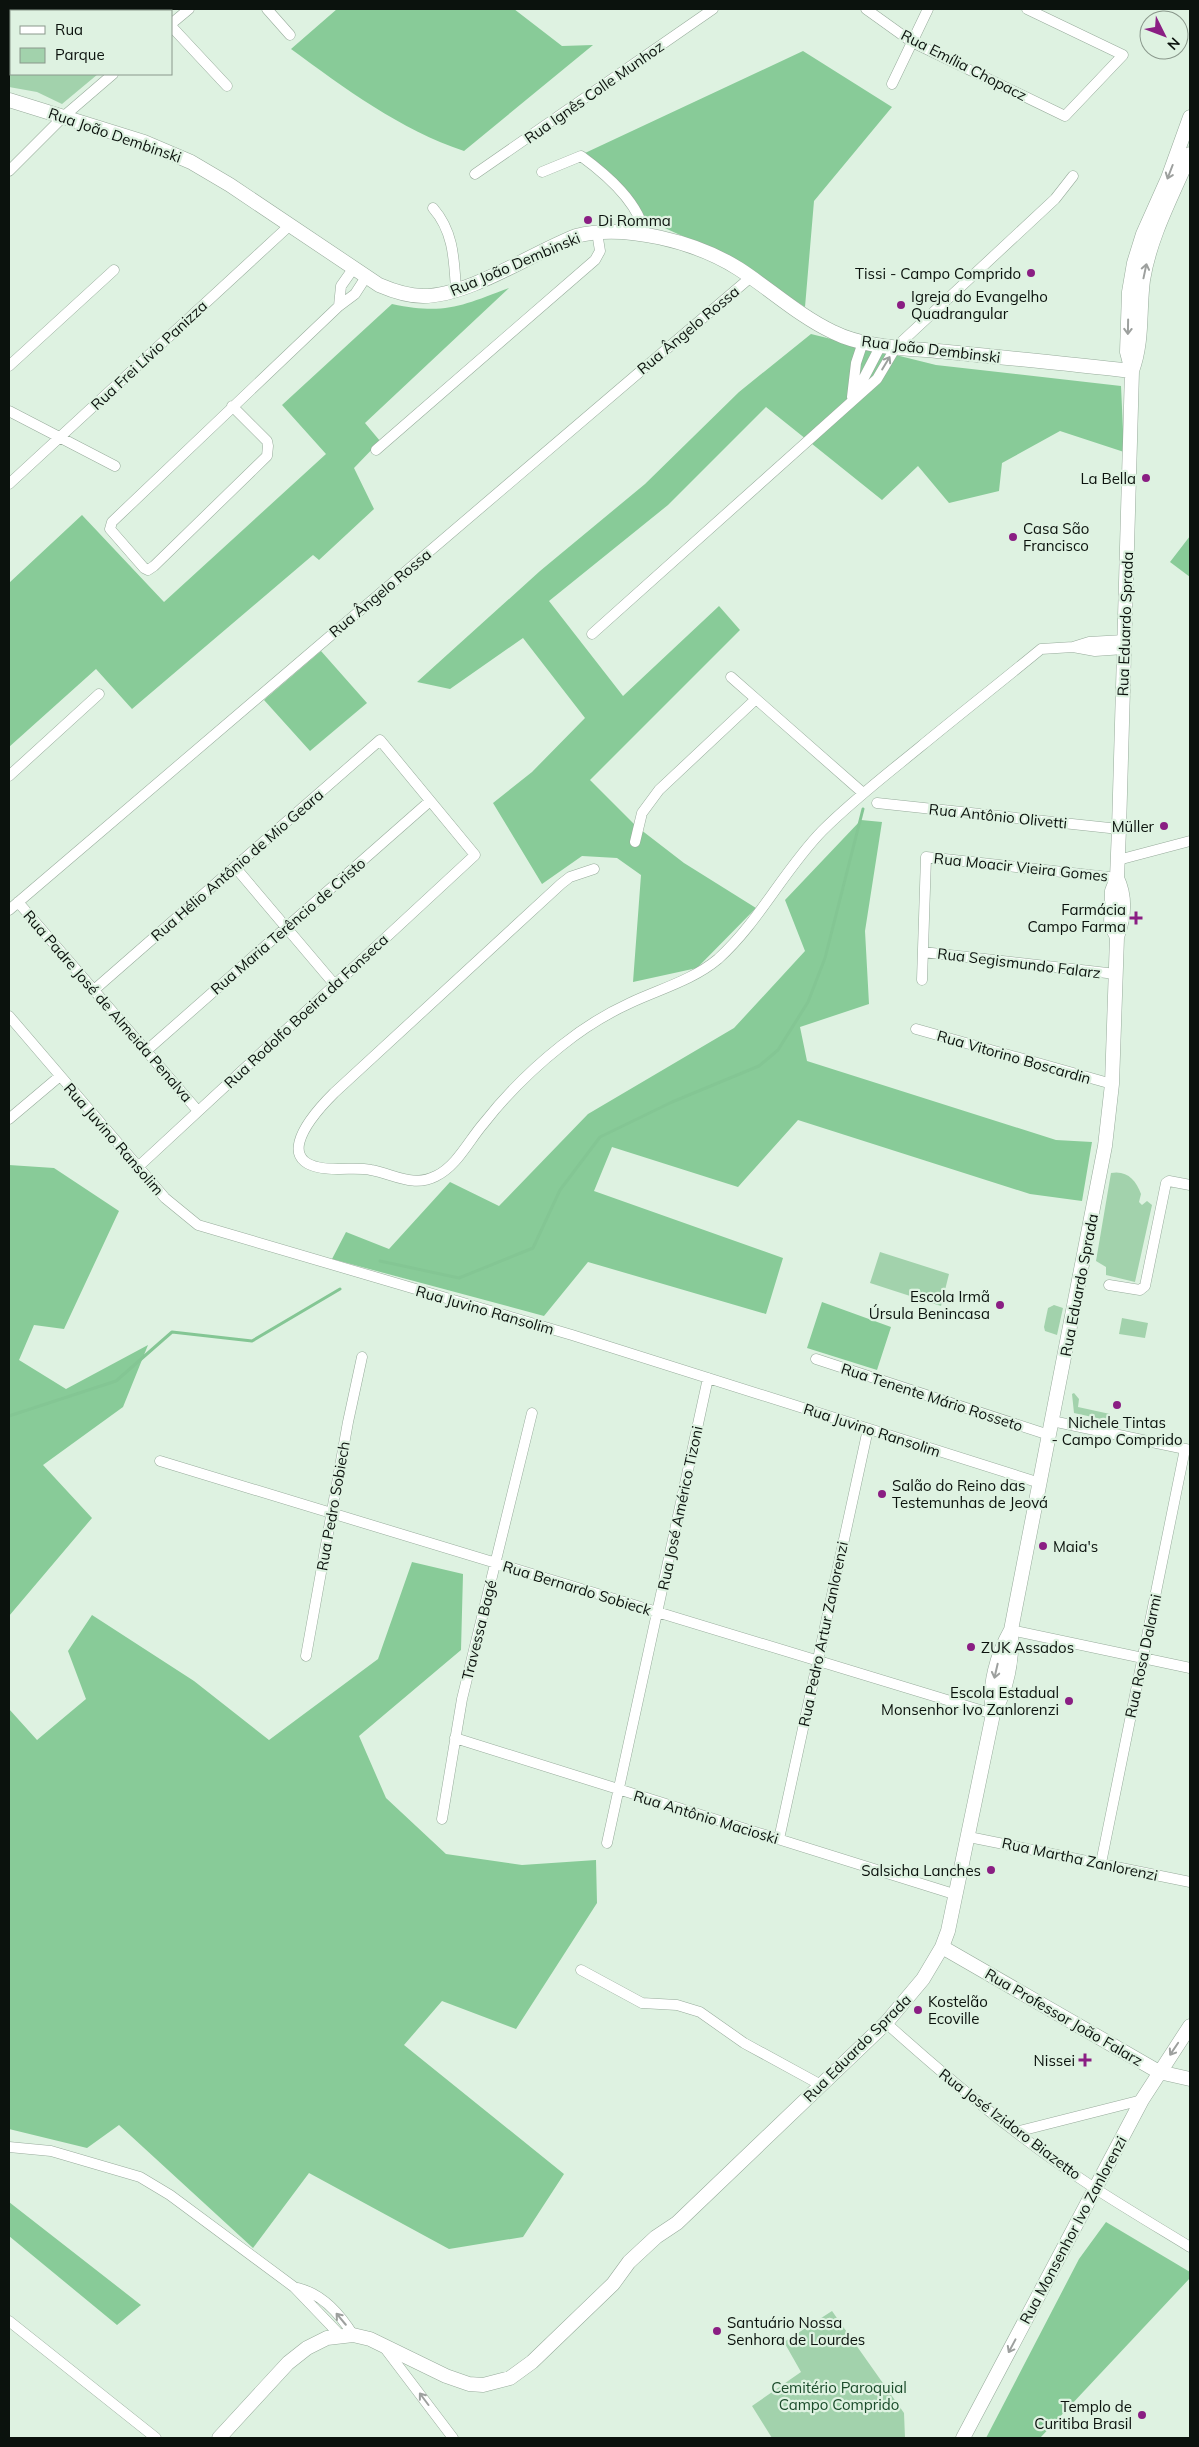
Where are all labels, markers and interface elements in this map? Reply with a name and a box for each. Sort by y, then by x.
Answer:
legend [10,10,172,75]
north arrow [1139,10,1189,60]
text: Rua [55,20,83,39]
street label: Rua Emília Chopacz [898,25,1030,105]
text: N [1163,34,1184,54]
street label: Rua Ignês Colle Munhoz [521,36,668,147]
text: Parque [55,45,105,64]
street label: Rua João Dembinski [46,103,184,167]
one-way arrow [1165,164,1174,179]
place label: Di Romma [598,211,671,230]
marker: Di Romma [582,214,594,226]
street label: Rua João Dembinski [447,228,583,300]
place label: Tissi - Campo Comprido [855,264,1021,283]
one-way arrow [1141,264,1150,280]
marker: Tissi - Campo Comprido [1025,267,1037,279]
street label: Rua Ângelo Rossa [633,282,743,378]
place label: Igreja do Evangelho Quadrangular [911,287,1048,323]
street label: Rua Frei Lívio Panizza [87,296,211,414]
marker: Igreja do Evangelho Quadrangular [895,299,907,311]
one-way arrow [1123,318,1133,335]
street label: Rua João Dembinski [861,331,1001,367]
one-way arrow [882,356,892,371]
place label: La Bella [1080,469,1136,488]
marker: La Bella [1140,472,1152,484]
place label: Casa São Francisco [1023,519,1089,555]
marker: Casa São Francisco [1007,531,1019,543]
street label: Rua Ângelo Rossa [325,545,435,641]
street label: Rua Eduardo Sprada [1113,551,1137,697]
street label: Rua Hélio Antônio de Mio Geara [147,785,327,945]
street label: Rua Antônio Olivetti [928,799,1068,833]
place label: Müller [1112,817,1155,836]
marker: Müller [1158,820,1170,832]
street label: Rua Moacir Vieira Gomes [933,848,1109,886]
street label: Rua Maria Terêncio de Cristo [207,854,369,998]
place label: Farmácia Campo Farma [1028,900,1126,936]
street label: Rua Padre José de Almeida Penalva [19,906,197,1106]
marker: Farmácia Campo Farma [1130,912,1142,924]
street label: Rua Rodolfo Boeira da Fonseca [220,930,392,1092]
street label: Rua Segismundo Falarz [936,944,1102,982]
street label: Rua Vitorino Boscardin [935,1026,1093,1088]
street label: Rua Juvino Ransolim [60,1079,168,1199]
street label: Rua Eduardo Sprada [1056,1212,1102,1358]
street label: Rua Juvino Ransolim [414,1281,556,1339]
place label: Escola Irmã Úrsula Benincasa [869,1287,990,1323]
marker: Escola Irmã Úrsula Benincasa [994,1299,1006,1311]
street label: Rua Tenente Mário Rosseto [839,1359,1025,1435]
street label: Rua Juvino Ransolim [801,1399,943,1461]
marker: Nichele Tintas - Campo Comprido [1111,1399,1123,1411]
place label: Nichele Tintas - Campo Comprido [1051,1413,1183,1449]
street label: Rua José Américo Tizoni [653,1424,707,1592]
street label: Rua Pedro Sobiech [312,1440,354,1572]
place label: Salão do Reino das Testemunhas de Jeová [892,1476,1048,1512]
marker: Salão do Reino das Testemunhas de Jeová [876,1488,888,1500]
place label: Maia's [1053,1537,1098,1556]
street label: Rua Pedro Artur Zanlorenzi [794,1540,852,1728]
marker: Maia's [1037,1540,1049,1552]
street label: Rua Bernardo Sobieck [501,1556,654,1620]
street label: Travessa Bagé [457,1578,501,1682]
street label: Rua Rosa Dalarmi [1121,1592,1165,1720]
place label: ZUK Assados [981,1638,1074,1657]
marker: ZUK Assados [965,1641,977,1653]
one-way arrow [991,1663,1000,1679]
place label: Escola Estadual Monsenhor Ivo Zanlorenzi [881,1683,1059,1719]
marker: Escola Estadual Monsenhor Ivo Zanlorenzi [1063,1695,1075,1707]
street label: Rua Antônio Macioski [631,1786,781,1848]
street label: Rua Martha Zanlorenzi [1000,1833,1160,1885]
place label: Salsicha Lanches [861,1861,981,1880]
marker: Salsicha Lanches [985,1864,997,1876]
street label: Rua Professor João Falarz [982,1964,1147,2070]
street label: Rua Eduardo Sprada [799,1990,915,2106]
place label: Kostelão Ecoville [928,1992,988,2028]
marker: Kostelão Ecoville [912,2004,924,2016]
one-way arrow [1169,2042,1180,2056]
place label: Nissei [1034,2051,1075,2070]
marker: Nissei [1079,2054,1091,2066]
street label: Rua José Izidoro Biazetto [935,2064,1085,2184]
street label: Rua Monsenhor Ivo Zanlorenzi [1015,2133,1131,2327]
one-way arrow [335,2312,346,2325]
place label: Santuário Nossa Senhora de Lourdes [727,2313,865,2349]
marker: Santuário Nossa Senhora de Lourdes [711,2325,723,2337]
one-way arrow [1006,2338,1016,2353]
park label: Cemitério Paroquial Campo Comprido [771,2378,907,2414]
one-way arrow [419,2392,429,2406]
place label: Templo de Curitiba Brasil [1034,2397,1132,2433]
marker: Templo de Curitiba Brasil [1136,2409,1148,2421]

